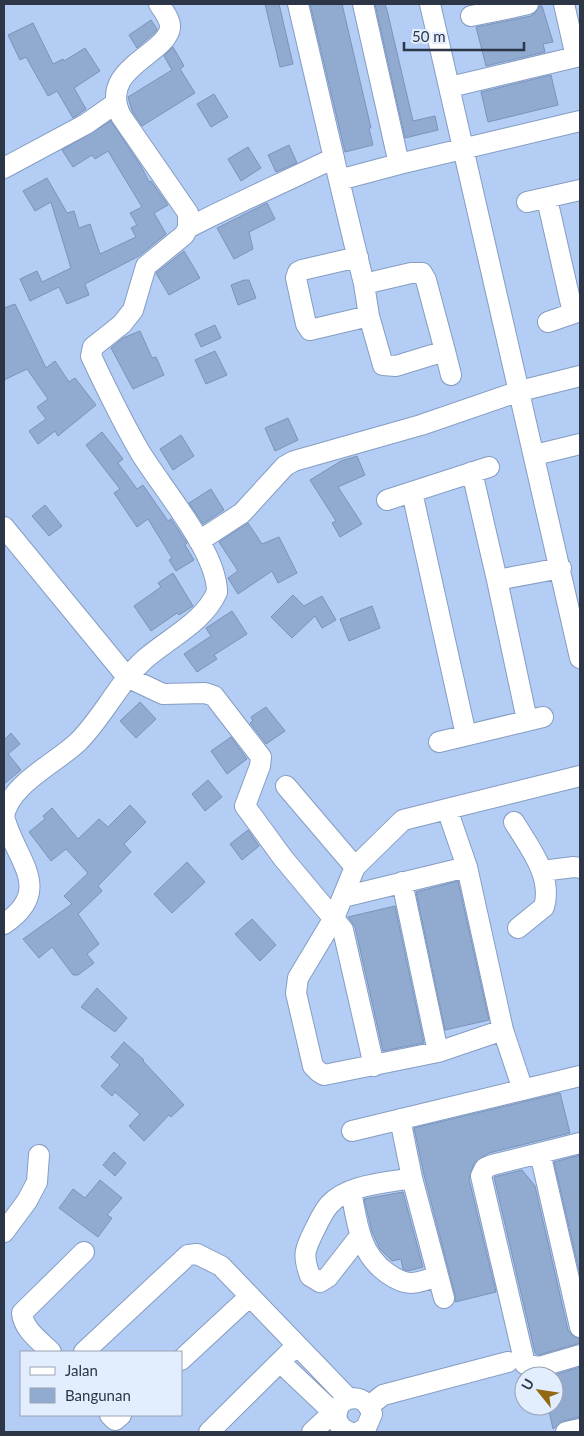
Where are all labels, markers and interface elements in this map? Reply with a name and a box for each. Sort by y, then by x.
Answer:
scale bar [404,20,524,52]
text: 50 m [412,27,446,45]
legend [20,1351,182,1416]
text: Jalan [65,1361,98,1379]
north arrow [514,1366,564,1416]
text: U [517,1375,537,1393]
text: Bangunan [65,1386,131,1404]

